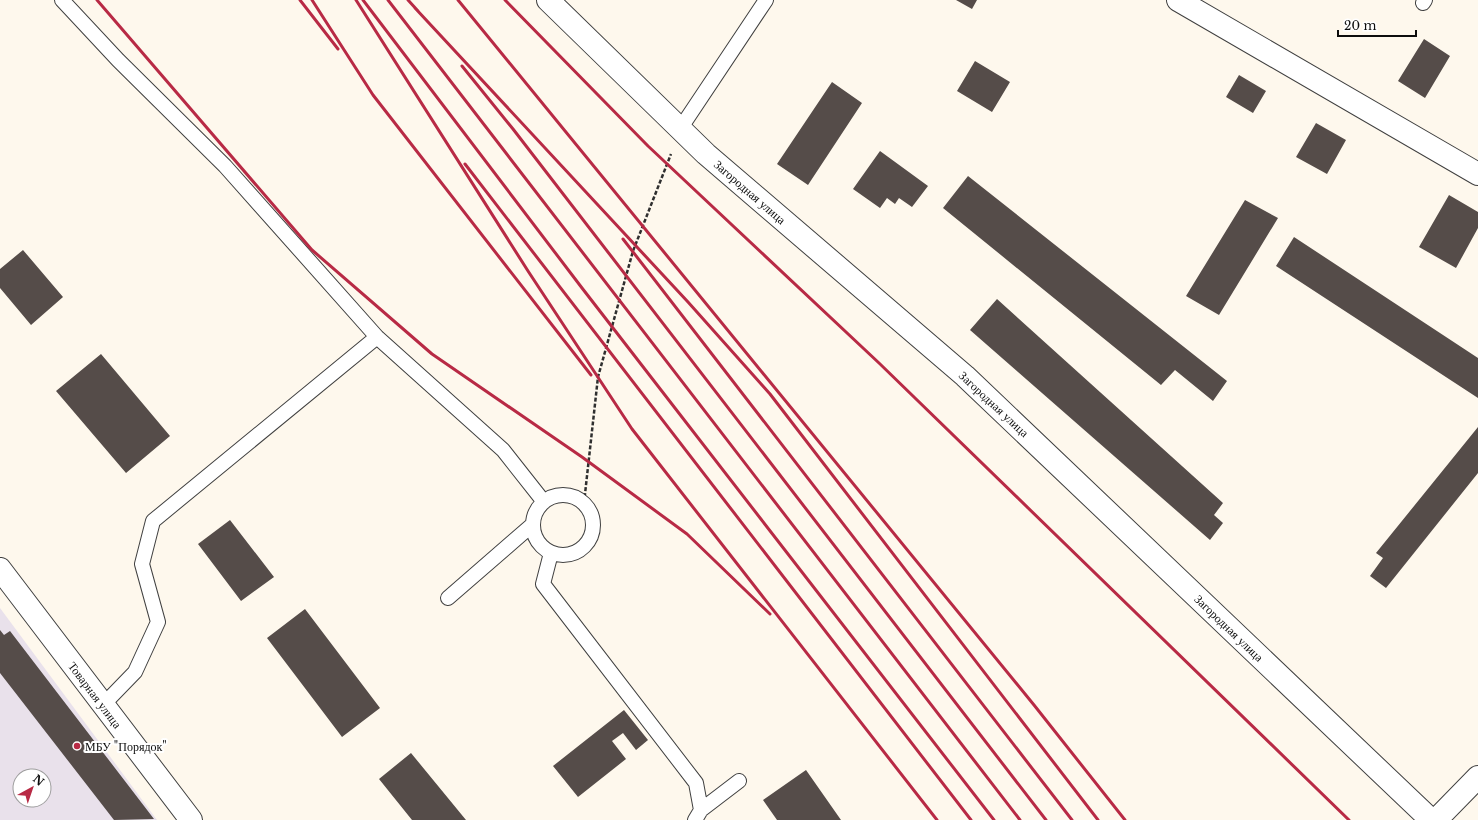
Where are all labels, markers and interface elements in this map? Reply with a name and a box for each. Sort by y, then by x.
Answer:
scale bar [1338,12,1416,38]
text: 20 m [1344,18,1376,33]
street label: Загородная улица [711,157,789,228]
street label: Загородная улица [956,368,1033,441]
street label: Загородная улица [1191,591,1267,665]
street label: Товарная улица [65,659,125,732]
place label: МБУ "Порядок" [85,739,167,754]
marker: МБУ "Порядок" [72,741,82,751]
north arrow [12,768,52,808]
text: N [30,772,47,789]

